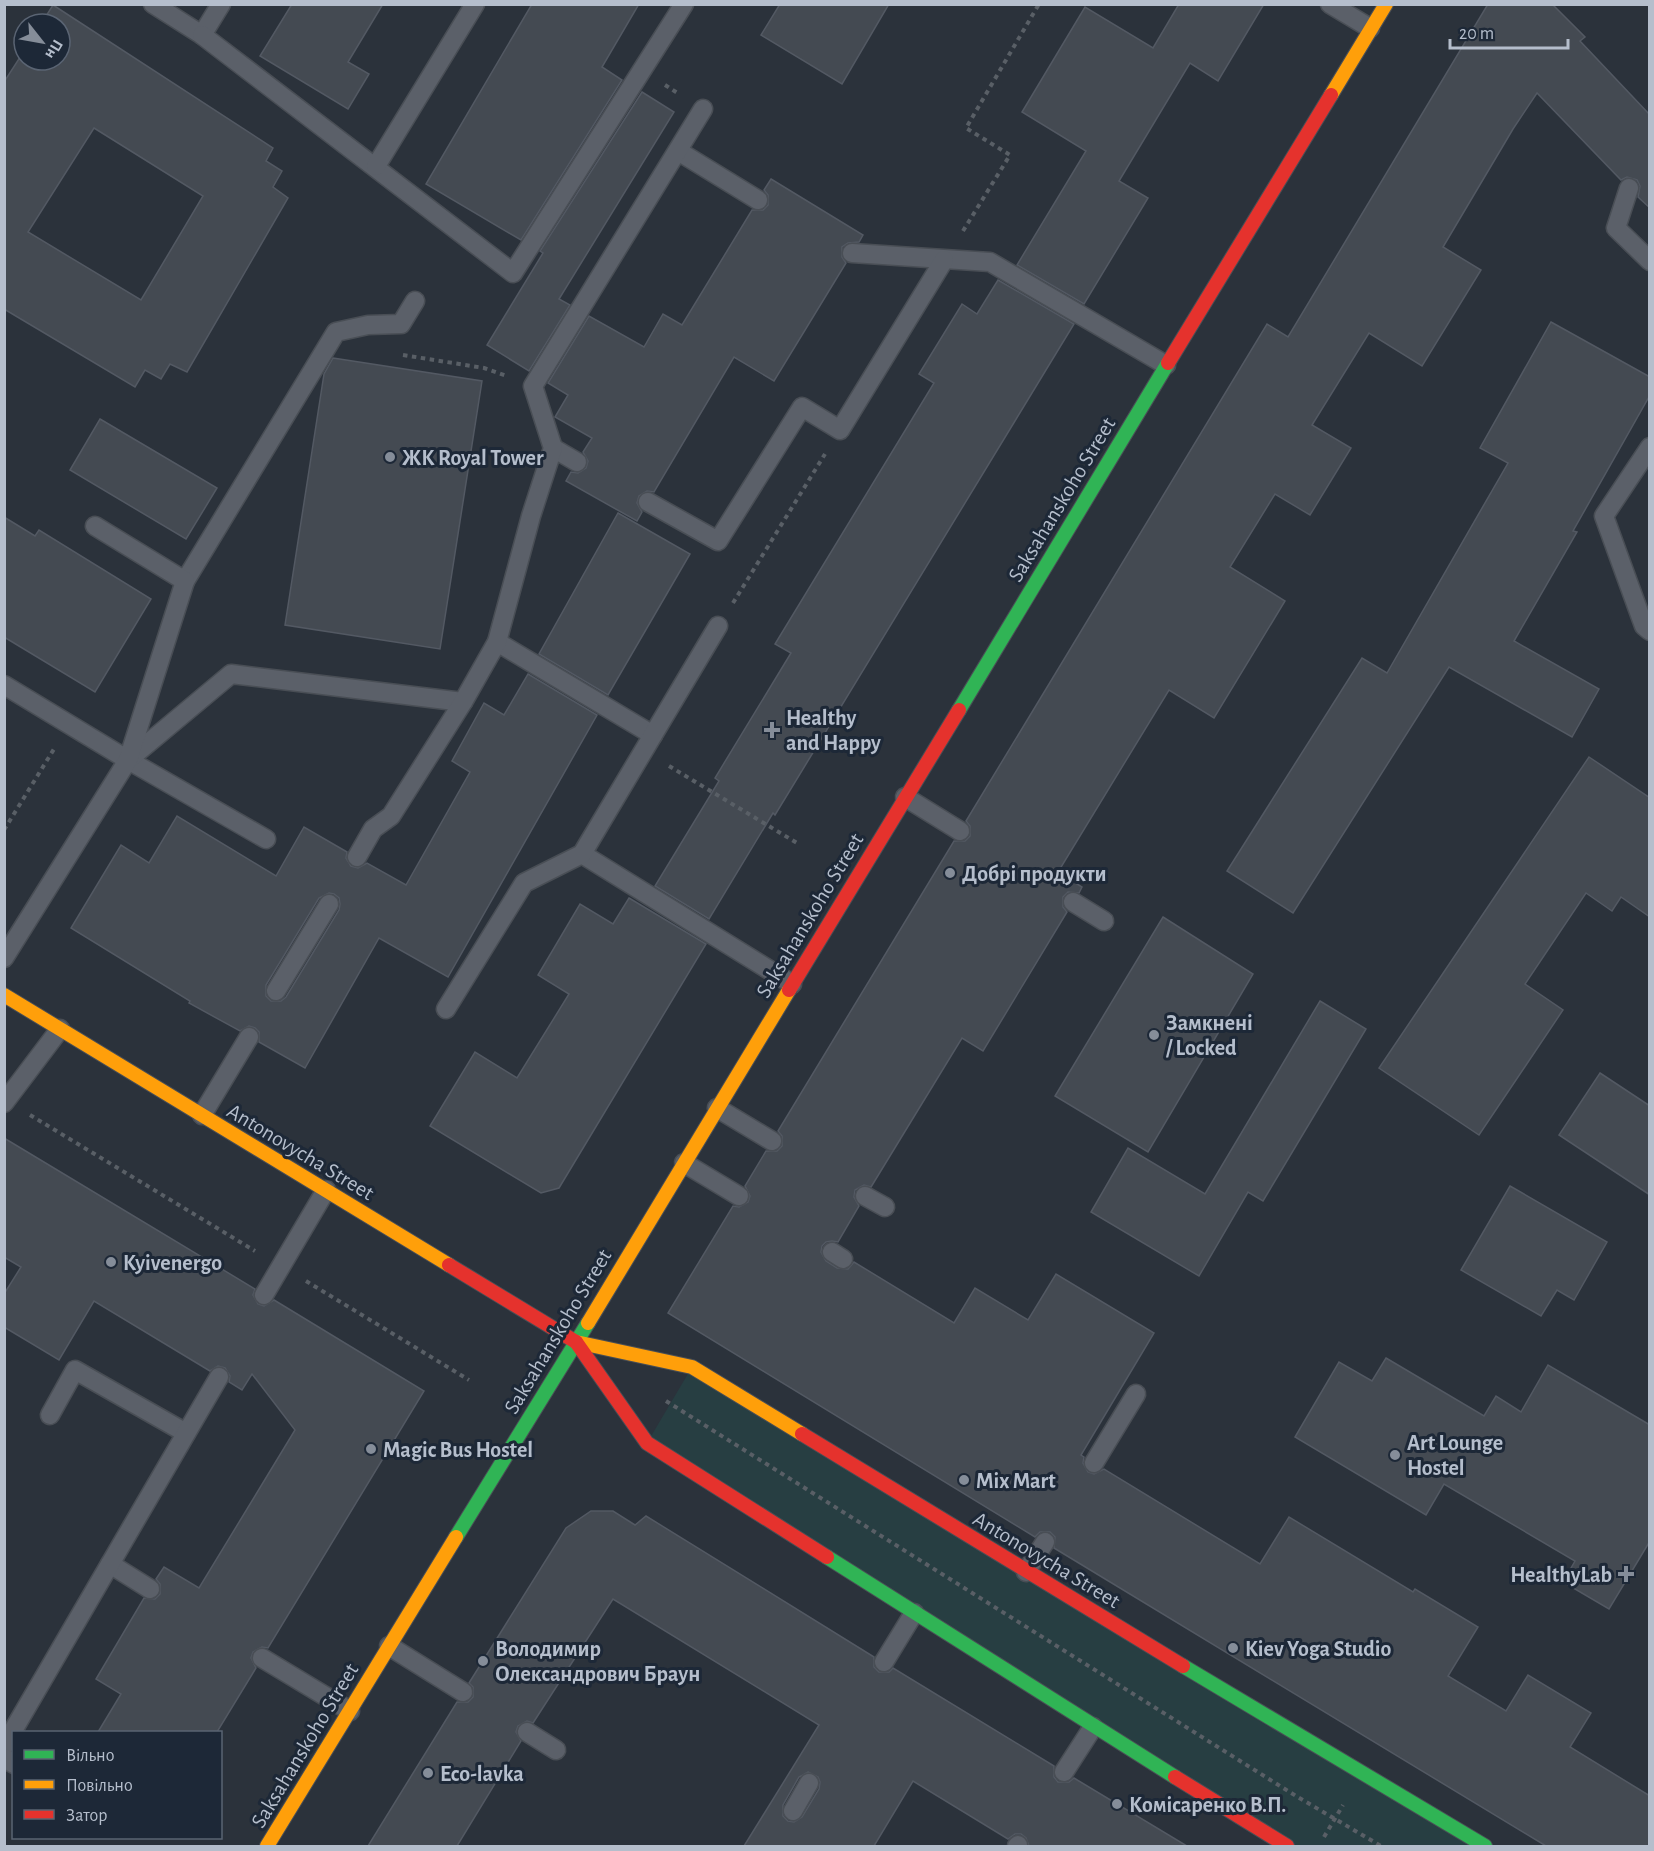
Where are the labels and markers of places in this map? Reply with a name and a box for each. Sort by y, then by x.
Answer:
place label: ЖК Royal Tower [402,447,544,470]
marker: ЖК Royal Tower [383,450,397,464]
place label: Healthy and Happy [786,707,881,755]
marker: Healthy and Happy [763,721,781,739]
place label: Добрі продукти [962,863,1107,886]
marker: Добрі продукти [943,866,957,880]
place label: Замкнені / Locked [1165,1012,1253,1059]
marker: Замкнені / Locked [1147,1028,1161,1042]
place label: Kyivenergo [123,1252,222,1275]
marker: Kyivenergo [104,1255,118,1269]
place label: Art Lounge Hostel [1407,1432,1503,1479]
place label: Magic Bus Hostel [383,1439,533,1461]
marker: Magic Bus Hostel [364,1442,378,1456]
marker: Art Lounge Hostel [1388,1448,1402,1462]
place label: Mix Mart [976,1470,1056,1492]
marker: Mix Mart [957,1473,971,1487]
place label: HealthyLab [1510,1564,1612,1587]
marker: HealthyLab [1617,1565,1635,1583]
place label: Володимир Олександрович Браун [495,1638,700,1686]
place label: Kiev Yoga Studio [1245,1638,1392,1660]
marker: Kiev Yoga Studio [1226,1641,1240,1655]
marker: Володимир Олександрович Браун [476,1654,490,1668]
place label: Eco-lavka [440,1763,524,1785]
marker: Eco-lavka [421,1766,435,1780]
place label: Комісаренко В.П. [1129,1794,1286,1816]
marker: Комісаренко В.П. [1110,1797,1124,1811]

